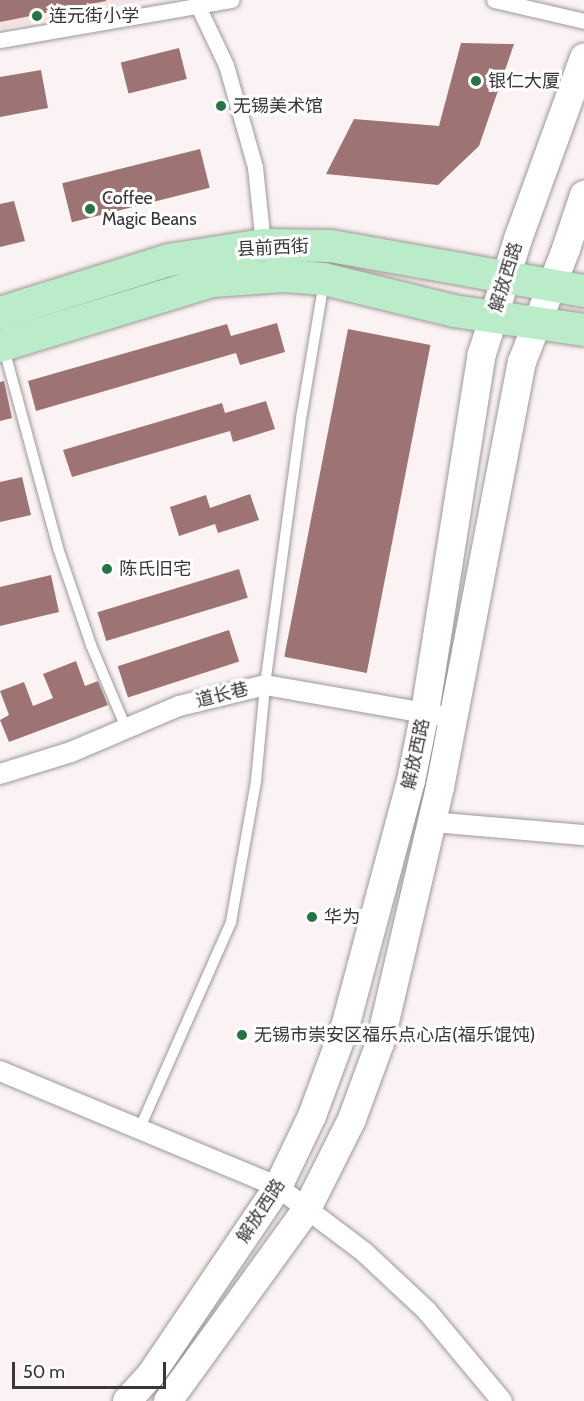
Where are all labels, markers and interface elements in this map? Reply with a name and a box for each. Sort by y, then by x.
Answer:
place label: 连元街小学 [49,5,139,27]
marker: 连元街小学 [30,9,44,23]
place label: 银仁大厦 [488,70,560,92]
marker: 银仁大厦 [469,74,483,88]
place label: 无锡美术馆 [233,95,323,117]
marker: 无锡美术馆 [214,99,228,113]
place label: Coffee Magic Beans [102,188,197,230]
marker: Coffee Magic Beans [83,202,97,216]
street label: 县前西街 [236,235,310,261]
street label: 解放西路 [485,239,527,315]
place label: 陈氏旧宅 [119,558,191,580]
marker: 陈氏旧宅 [100,562,114,576]
street label: 道长巷 [193,678,251,712]
street label: 解放西路 [398,717,434,791]
place label: 华为 [324,906,360,928]
marker: 华为 [305,910,319,924]
place label: 无锡市崇安区福乐点心店(福乐馄饨) [254,1024,535,1046]
marker: 无锡市崇安区福乐点心店(福乐馄饨) [235,1028,249,1042]
street label: 解放西路 [232,1175,290,1247]
scale bar [15,1350,170,1388]
text: 50 m [23,1361,65,1383]

